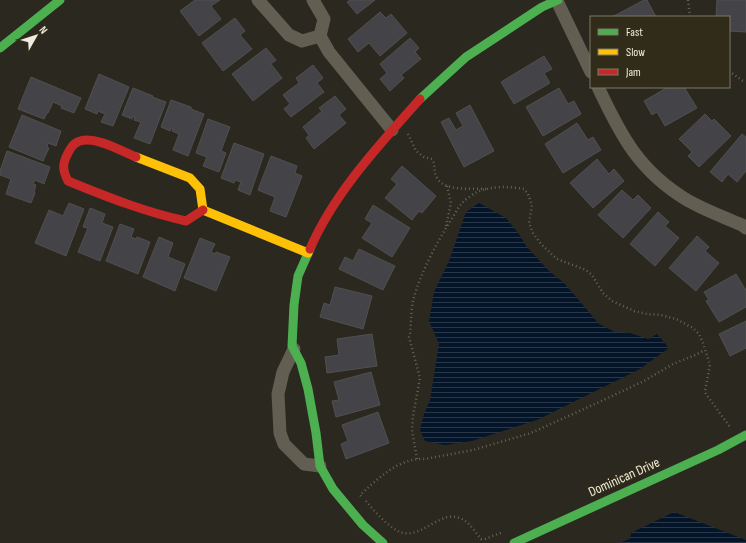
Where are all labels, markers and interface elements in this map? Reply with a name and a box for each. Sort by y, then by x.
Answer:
north arrow [16,16,56,56]
legend [590,16,730,88]
text: N [36,24,50,36]
text: Fast [626,25,643,40]
text: Slow [626,45,645,60]
text: Jam [625,65,641,80]
street label: Dominican Drive [586,454,662,500]

